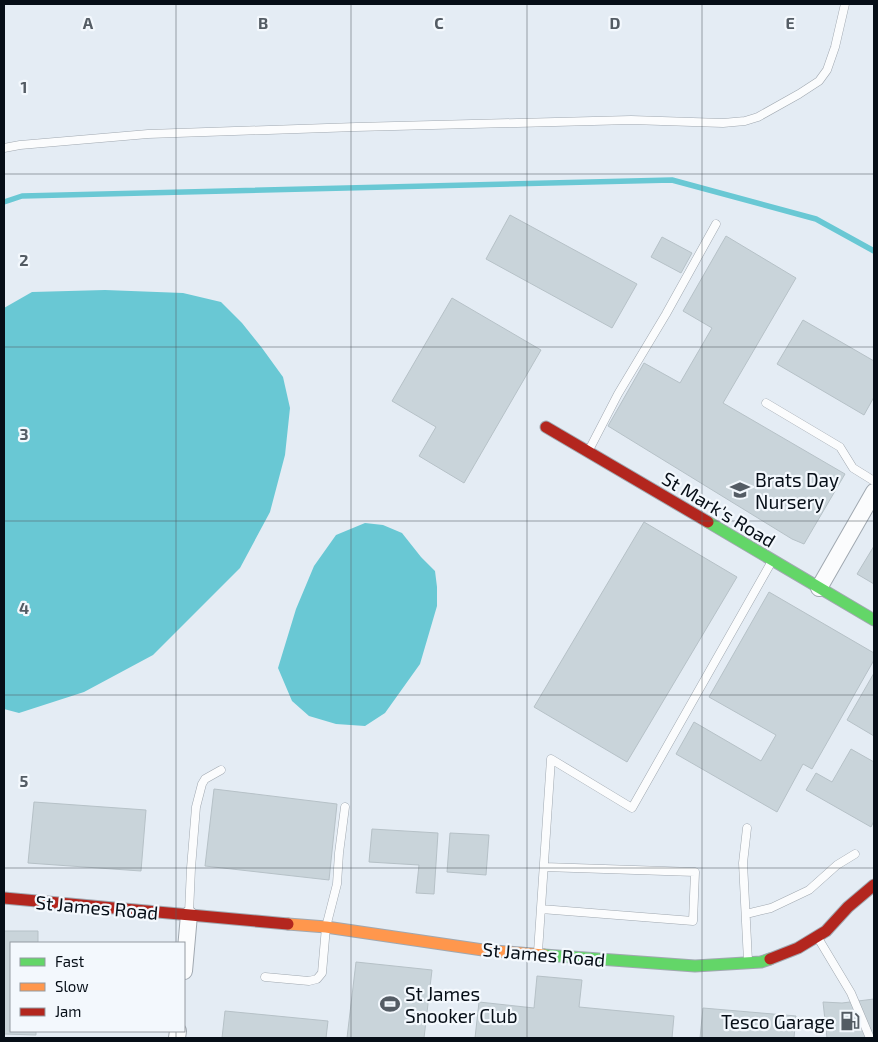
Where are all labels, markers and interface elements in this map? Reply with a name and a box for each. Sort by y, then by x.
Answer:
text: A [83,13,94,32]
text: B [258,13,268,32]
text: C [434,13,444,32]
text: D [610,13,621,32]
text: E [785,13,795,32]
text: 1 [21,77,27,96]
text: 2 [19,250,29,269]
text: 3 [19,424,29,443]
street label: St Mark's Road [658,466,780,552]
place label: Brats Day Nursery [755,468,839,513]
school or university icon: Brats Day Nursery [729,479,751,501]
text: 4 [19,598,29,617]
text: 5 [20,771,29,790]
street label: St James Road [35,890,159,924]
street label: St James Road [482,937,606,971]
legend [10,942,185,1032]
text: Fast [55,952,85,970]
text: Slow [55,977,89,995]
place label: St James Snooker Club [405,982,517,1027]
sports icon: St James Snooker Club [379,993,401,1015]
text: Jam [55,1002,81,1020]
place label: Tesco Garage [721,1010,835,1033]
fuel station icon: Tesco Garage [839,1010,861,1032]

